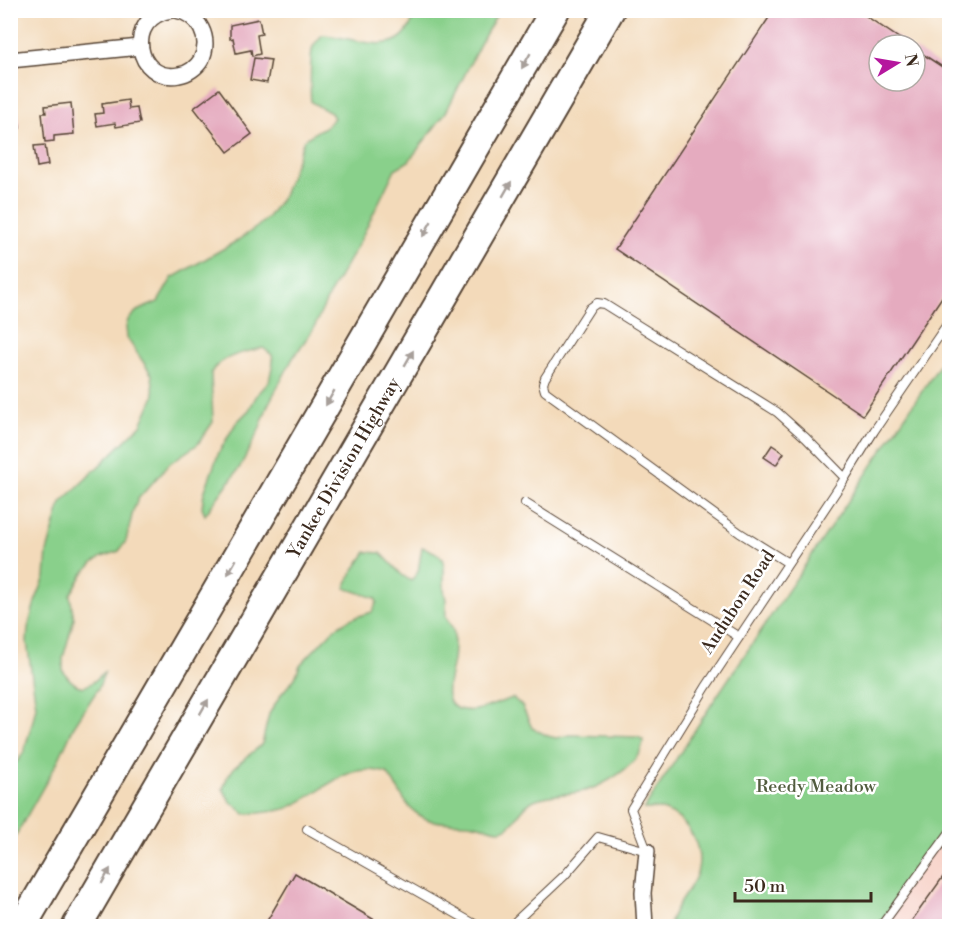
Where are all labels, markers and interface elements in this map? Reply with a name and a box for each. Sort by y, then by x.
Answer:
north arrow [867,33,927,93]
text: N [900,52,922,69]
one-way arrow [520,53,531,69]
one-way arrow [502,180,512,197]
one-way arrow [421,221,432,237]
one-way arrow [404,349,414,366]
street label: Yankee Division Highway [281,373,405,563]
one-way arrow [324,390,335,406]
street label: Audubon Road [695,545,781,659]
one-way arrow [227,559,238,575]
one-way arrow [199,698,209,715]
park label: Reedy Meadow [756,775,877,798]
scale bar [735,865,872,903]
one-way arrow [101,867,111,884]
text: 50 m [744,875,786,898]

